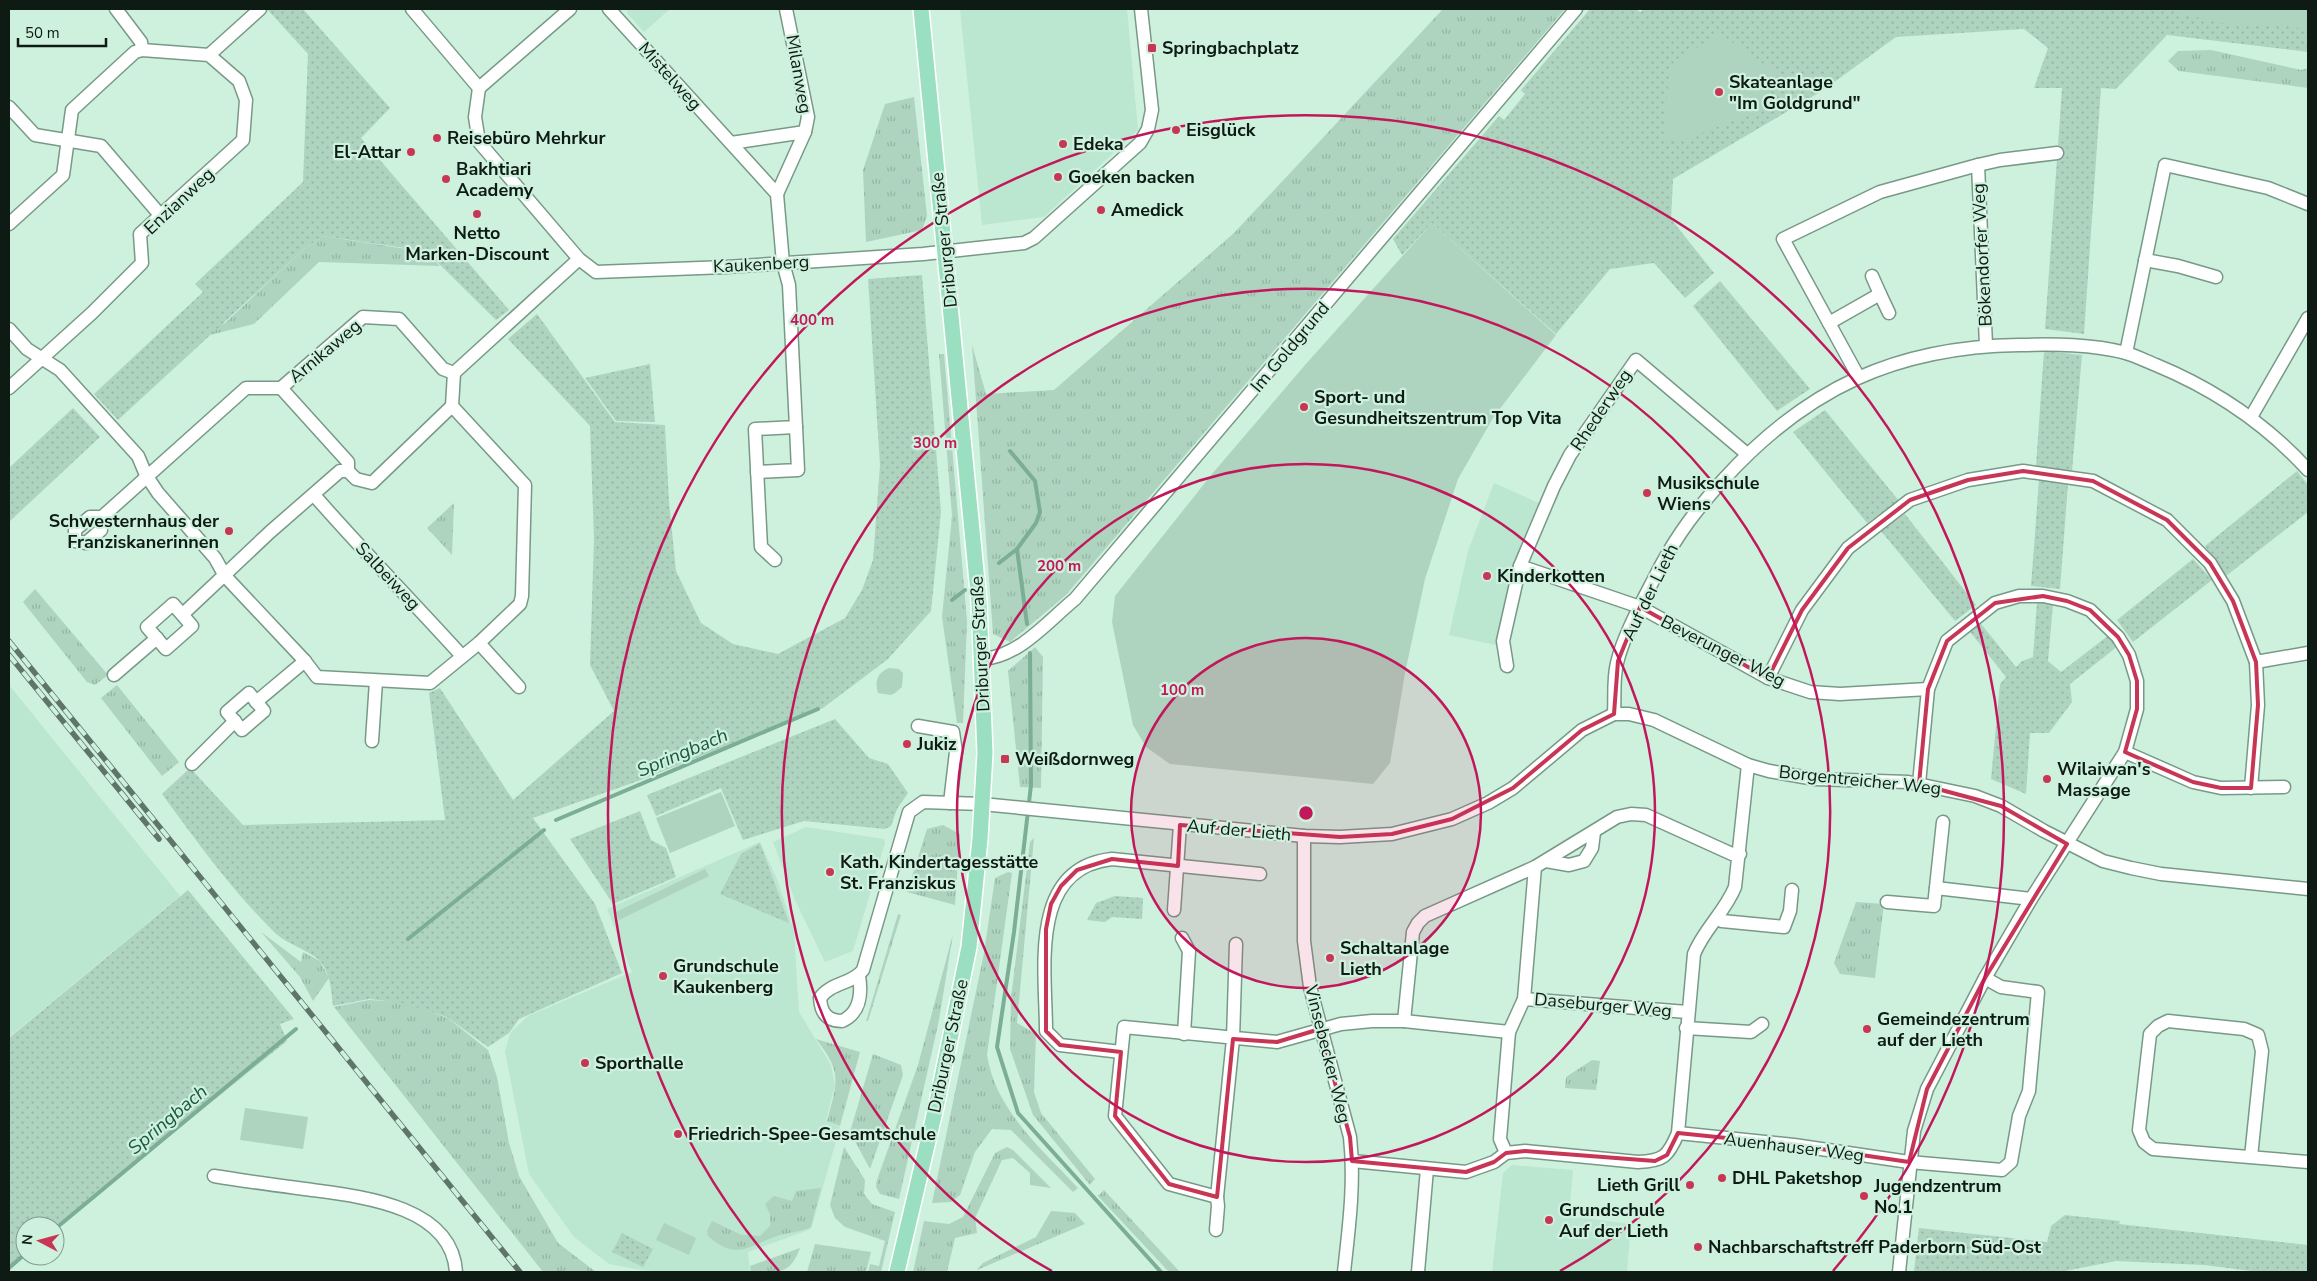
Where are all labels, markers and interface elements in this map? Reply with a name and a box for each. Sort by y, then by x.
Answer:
scale bar [18,15,105,47]
text: 50 m [25,23,60,43]
street label: Milanweg [780,33,818,115]
place label: Springbachplatz [1162,36,1299,60]
street label: Mistelweg [633,37,707,115]
marker: Springbachplatz [1146,42,1158,54]
place label: Skateanlage "Im Goldgrund" [1729,70,1861,115]
marker: Skateanlage "Im Goldgrund" [1713,86,1725,98]
place label: Eisglück [1186,118,1256,142]
marker: Eisglück [1170,124,1182,136]
place label: Reisebüro Mehrkur [447,126,605,150]
marker: Reisebüro Mehrkur [431,132,443,144]
place label: Edeka [1073,132,1124,156]
marker: Edeka [1057,138,1069,150]
place label: El-Attar [334,140,401,164]
marker: El-Attar [405,146,417,158]
place label: Bakhtiari Academy [456,157,534,202]
street label: Enzianweg [139,162,219,240]
place label: Goeken backen [1068,165,1195,189]
street label: Driburger Straße [925,171,963,309]
marker: Goeken backen [1052,171,1064,183]
marker: Bakhtiari Academy [440,173,452,185]
street label: Bökendorfer Weg [1966,183,1998,327]
place label: Amedick [1111,198,1184,222]
marker: Amedick [1095,204,1107,216]
marker: Netto Marken-Discount [471,208,483,220]
place label: Netto Marken-Discount [405,221,549,266]
street label: Kaukenberg [712,249,810,279]
street label: Im Goldgrund [1245,297,1335,397]
text: 400 m [790,310,834,330]
street label: Arnikaweg [284,314,366,388]
street label: Rhederweg [1565,364,1637,456]
place label: Sport- und Gesundheitszentrum Top Vita [1314,385,1562,430]
marker: Sport- und Gesundheitszentrum Top Vita [1298,401,1310,413]
text: 300 m [913,433,957,453]
place label: Musikschule Wiens [1657,471,1760,516]
marker: Musikschule Wiens [1641,487,1653,499]
place label: Schwesternhaus der Franziskanerinnen [49,509,219,554]
marker: Schwesternhaus der Franziskanerinnen [223,525,235,537]
street label: Salbeiweg [350,537,426,615]
street label: Auf der Lieth [1616,540,1684,644]
text: 200 m [1037,556,1081,576]
place label: Kinderkotten [1497,564,1605,588]
marker: Kinderkotten [1481,570,1493,582]
street label: Driburger Straße [964,575,996,713]
street label: Beverunger Weg [1656,609,1790,693]
text: 100 m [1160,680,1204,700]
water label: Springbach [633,722,732,784]
place label: Jukiz [916,732,957,756]
marker: Jukiz [901,738,913,750]
place label: Weißdornweg [1015,747,1134,771]
marker: Weißdornweg [999,753,1011,765]
place label: Wilaiwan's Massage [2057,757,2151,802]
street label: Borgentreicher Weg [1778,760,1942,800]
marker: Wilaiwan's Massage [2041,773,2053,785]
centre of rings [1297,804,1315,822]
street label: Auf der Lieth [1186,813,1292,847]
place label: Kath. Kindertagesstätte St. Franziskus [840,850,1039,895]
marker: Kath. Kindertagesstätte St. Franziskus [824,866,836,878]
place label: Schaltanlage Lieth [1340,936,1449,981]
marker: Schaltanlage Lieth [1324,952,1336,964]
place label: Grundschule Kaukenberg [673,954,779,999]
marker: Grundschule Kaukenberg [657,970,669,982]
street label: Driburger Straße [922,977,974,1115]
street label: Vinsebecker Weg [1299,981,1357,1126]
street label: Daseburger Weg [1533,987,1673,1023]
place label: Gemeindezentrum auf der Lieth [1877,1007,2030,1052]
marker: Gemeindezentrum auf der Lieth [1861,1023,1873,1035]
place label: Sporthalle [595,1051,684,1075]
marker: Sporthalle [579,1057,591,1069]
water label: Springbach [122,1079,213,1161]
place label: Friedrich-Spee-Gesamtschule [688,1122,936,1146]
street label: Auenhauser Weg [1723,1126,1865,1168]
marker: Friedrich-Spee-Gesamtschule [672,1128,684,1140]
place label: DHL Paketshop [1732,1166,1863,1190]
marker: DHL Paketshop [1716,1172,1728,1184]
place label: Lieth Grill [1597,1173,1680,1197]
place label: Jugendzentrum No.1 [1873,1174,2002,1219]
marker: Lieth Grill [1684,1179,1696,1191]
marker: Jugendzentrum No.1 [1858,1190,1870,1202]
place label: Grundschule Auf der Lieth [1559,1198,1669,1243]
marker: Grundschule Auf der Lieth [1543,1214,1555,1226]
north arrow [15,1216,65,1266]
text: N [18,1233,38,1246]
place label: Nachbarschaftstreff Paderborn Süd-Ost [1708,1235,2041,1259]
marker: Nachbarschaftstreff Paderborn Süd-Ost [1692,1241,1704,1253]

